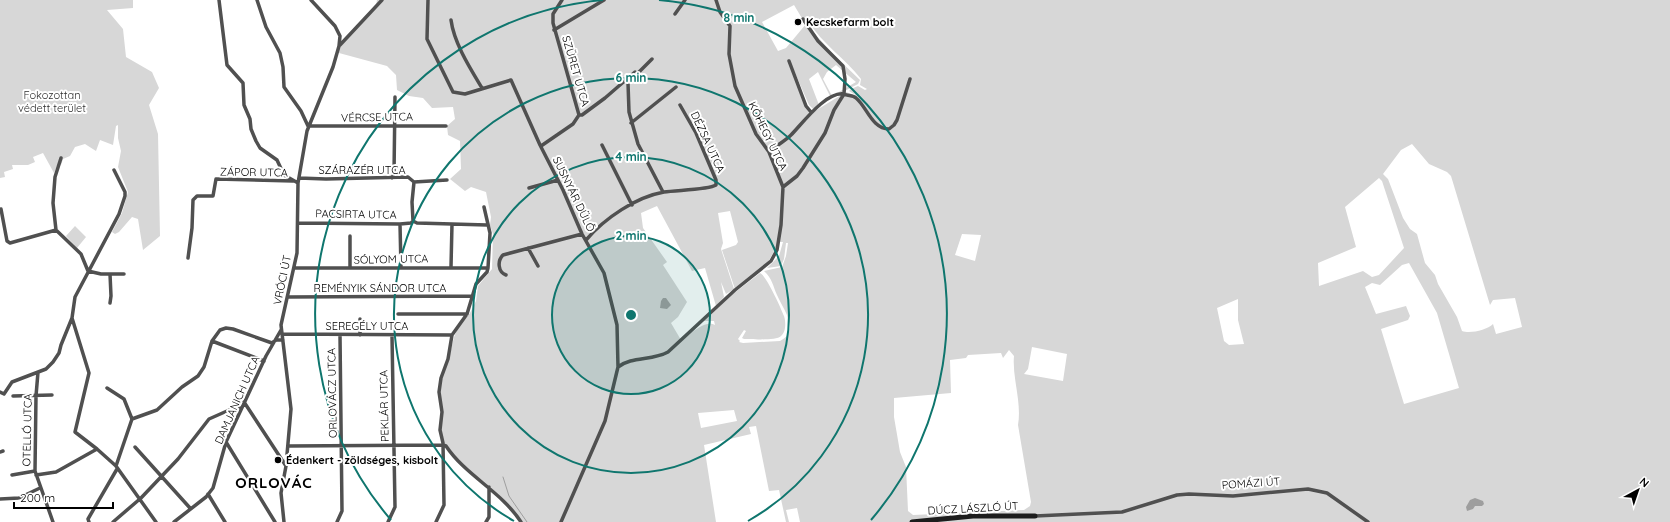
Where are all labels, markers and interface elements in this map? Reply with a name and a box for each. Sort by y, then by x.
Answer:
text: 8 min [724,10,754,25]
place label: Kecskefarm bolt [806,15,894,29]
marker: Kecskefarm bolt [793,17,803,27]
street label: SZÜRET UTCA [559,34,593,108]
text: 6 min [615,70,647,85]
park label: Fokozottan védett terület [18,88,86,115]
street label: KŐHEGY UTCA [745,99,791,173]
street label: VÉRCSE UTCA [341,109,413,125]
street label: DÉZSA UTCA [688,109,728,175]
text: 4 min [615,149,647,164]
street label: SUSNYÁR DŰLŐ [550,154,598,234]
street label: SZÁRAZÉR UTCA [318,163,406,177]
street label: ZÁPOR UTCA [220,164,288,180]
street label: PACSIRTA UTCA [315,206,397,222]
text: 2 min [615,228,647,243]
street label: SÓLYOM UTCA [354,251,428,267]
street label: VRÓCI ÚT [270,253,294,306]
street label: REMÉNYIK SÁNDOR UTCA [314,281,446,295]
centre of rings [624,308,638,322]
street label: SEREGÉLY UTCA [326,319,408,333]
street label: ORLOVÁCZ UTCA [324,348,340,438]
street label: DAMJANICH UTCA [211,354,263,446]
street label: PEKLÁR UTCA [376,370,392,442]
street label: OTELLÓ UTCA [19,393,35,467]
place label: Édenkert - zöldséges, kisbolt [286,453,438,467]
marker: Édenkert - zöldséges, kisbolt [273,455,283,465]
north arrow [1618,470,1658,510]
district label: ORLOVÁC [235,473,313,492]
street label: POMÁZI ÚT [1221,474,1281,492]
text: N [1637,474,1652,490]
scale bar [14,484,113,510]
text: 200 m [20,490,55,505]
street label: DÚCZ LÁSZLÓ ÚT [927,499,1019,517]

